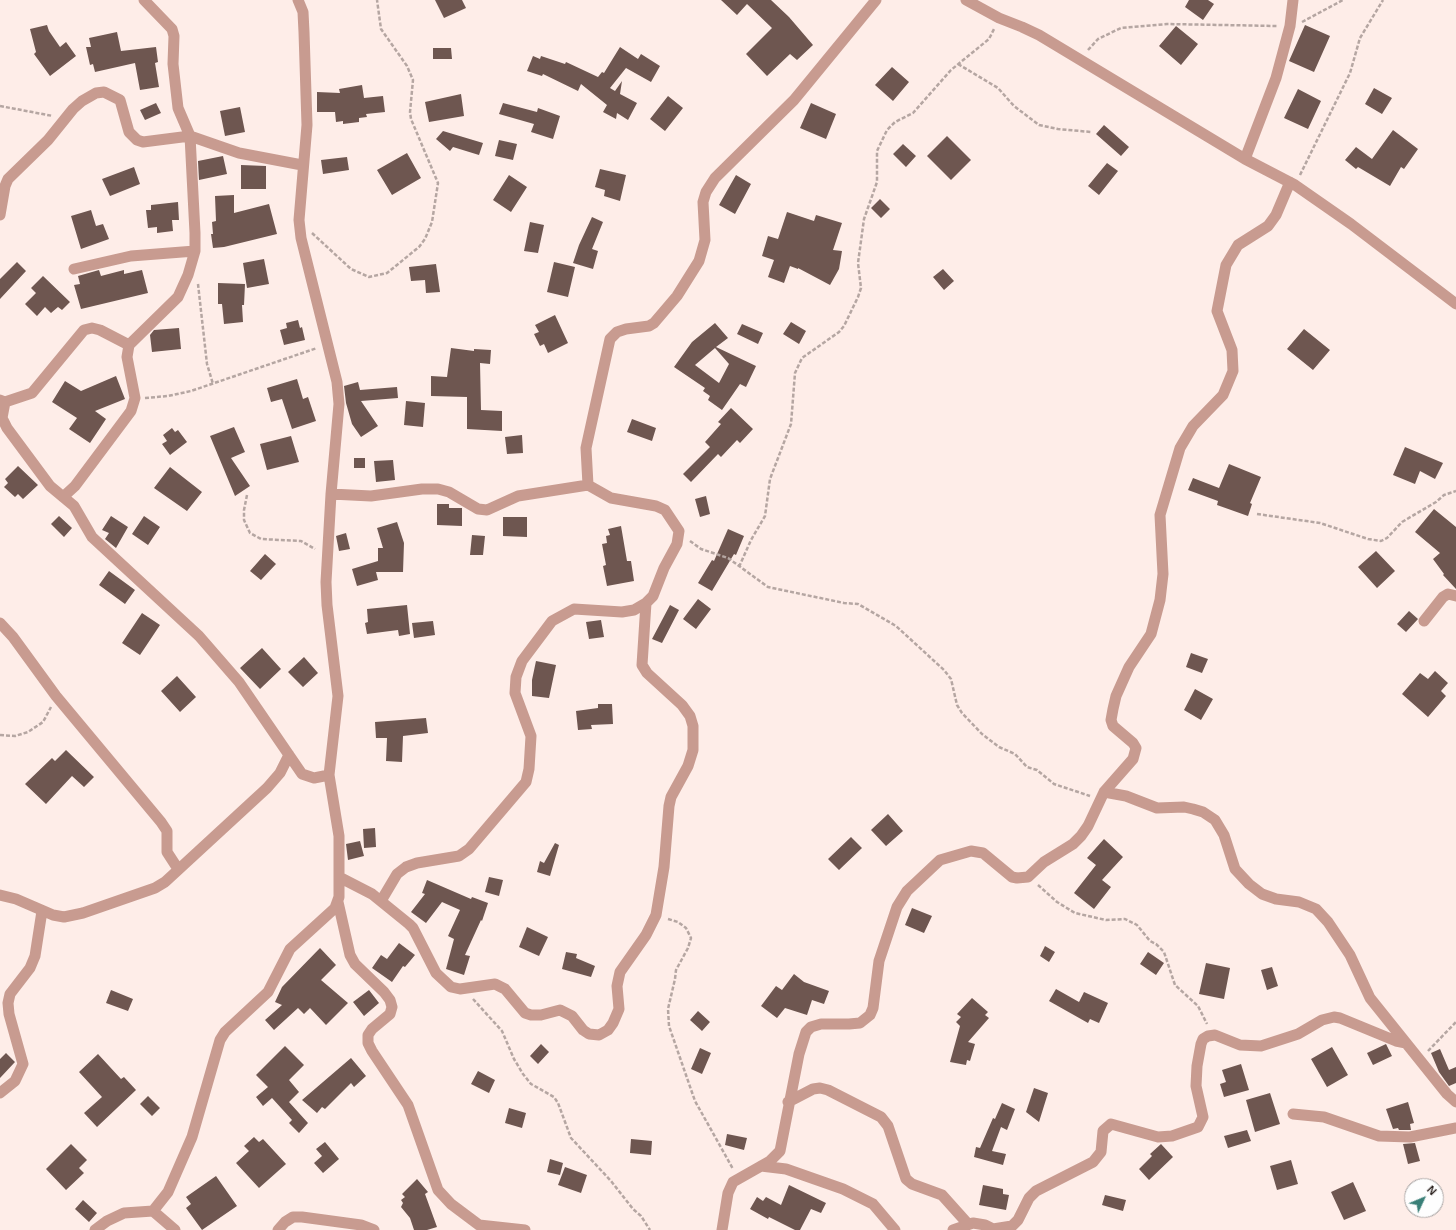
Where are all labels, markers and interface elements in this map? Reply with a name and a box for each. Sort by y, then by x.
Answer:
north arrow [1404,1178,1444,1218]
text: N [1425,1183,1439,1197]

